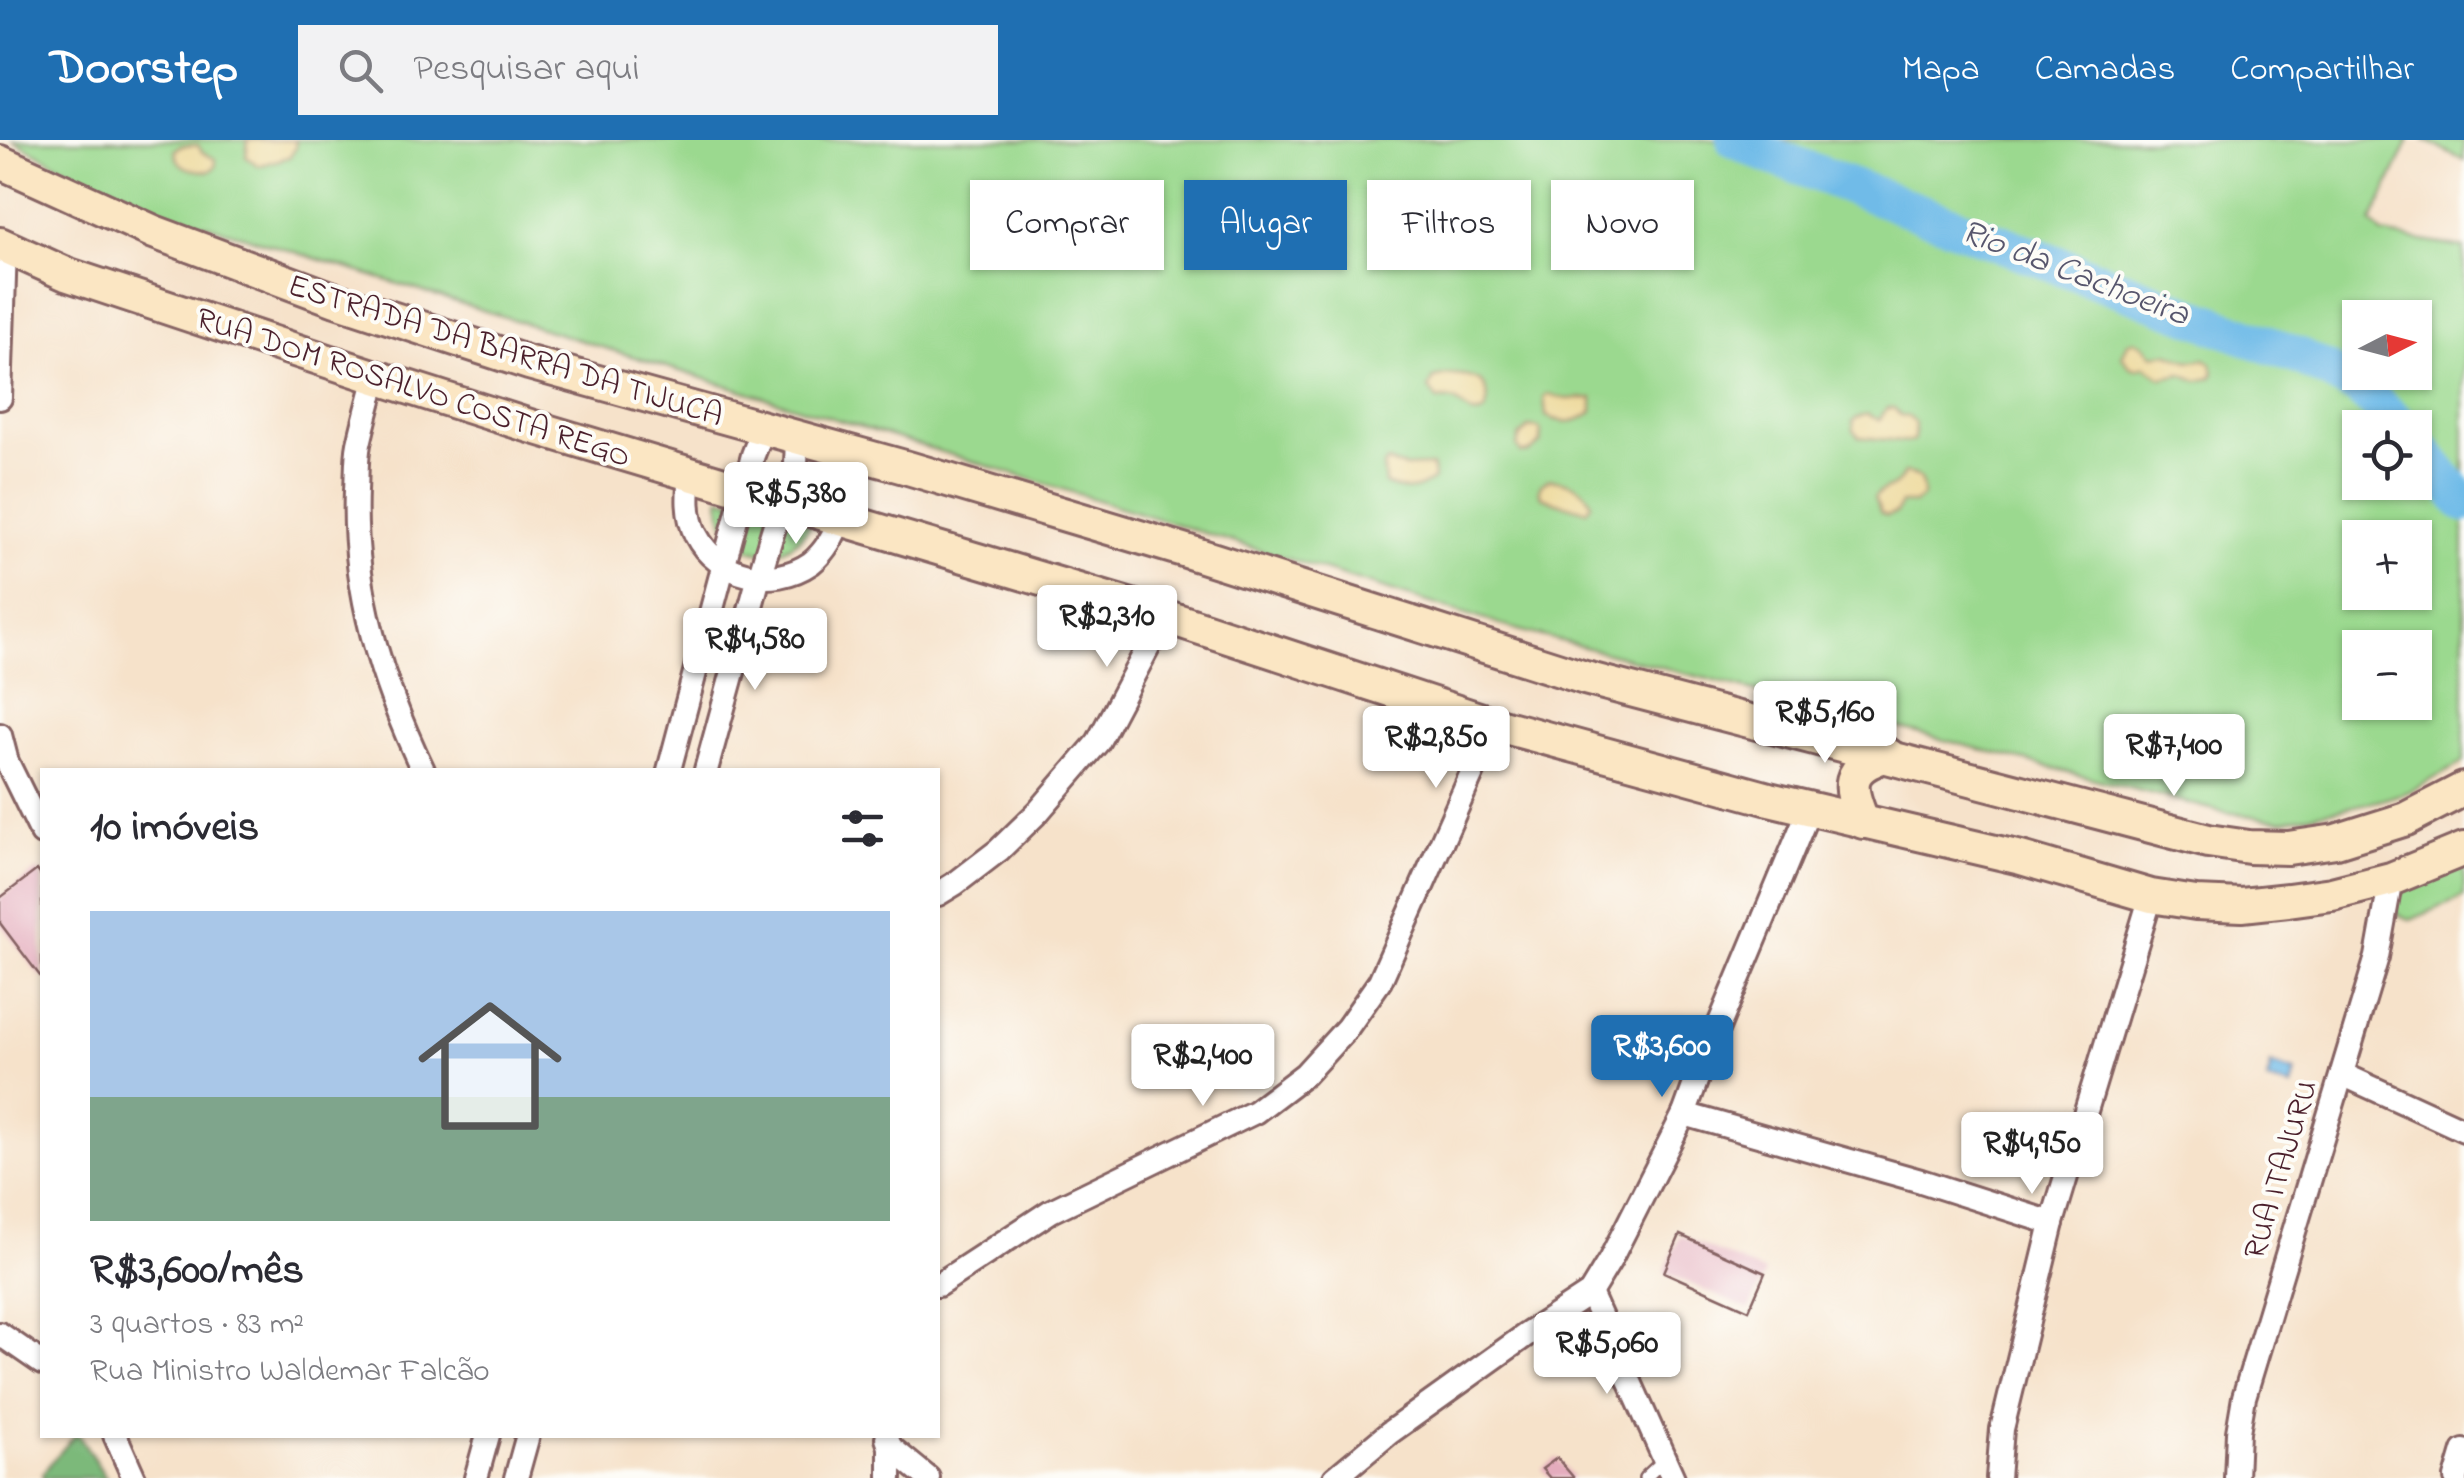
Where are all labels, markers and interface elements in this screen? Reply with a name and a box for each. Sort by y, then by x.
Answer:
search box [298,25,998,115]
text: Doorstep [50,35,238,105]
text: Pesquisar aqui [413,42,640,98]
icon: search [333,43,388,98]
text: Mapa [1902,45,1980,96]
text: Camadas [2035,45,2175,96]
text: Compartilhar [2230,45,2414,96]
chip: Comprar [970,180,1164,270]
chip: Alugar [1184,180,1347,270]
chip: Filtros [1367,180,1531,270]
chip: Novo [1551,180,1694,270]
water label: Rio da Cachoeira [1954,207,2197,341]
street label: ESTRADA DA BARRA DA TIJUCA [282,264,728,441]
street label: RUA DOM ROSALVO COSTA REGO [190,297,636,482]
north arrow [2342,300,2432,390]
map controls [2342,300,2432,720]
button: locate [2342,410,2432,500]
pin: R$5,380 [704,462,888,547]
text: R$5,380 [746,471,846,518]
button: + [2342,520,2432,610]
pin: R$2,310 [1015,585,1199,670]
text: R$2,310 [1059,594,1155,641]
pin: R$4,580 [663,608,847,693]
text: R$4,580 [705,617,805,664]
button: − [2342,630,2432,720]
pin: R$5,160 [1733,681,1917,766]
text: R$5,160 [1776,690,1874,737]
pin: R$2,850 [1344,706,1528,791]
pin: R$7,400 [2082,714,2266,799]
text: R$2,850 [1385,715,1487,762]
text: R$7,400 [2126,723,2222,770]
text: 10 imóveis [90,798,259,859]
icon: filters [835,801,890,856]
icon: home [400,976,580,1156]
pin: R$3,600 [1570,1015,1754,1100]
pin: R$2,400 [1111,1024,1295,1109]
text: R$3,600 [1613,1024,1711,1071]
text: R$2,400 [1153,1033,1253,1080]
street label: RUA ITAJURU [2233,1075,2332,1265]
pin: R$4,950 [1940,1112,2124,1197]
text: R$4,950 [1983,1121,2081,1168]
text: R$3,600/mês [90,1241,304,1302]
text: 3 quartos · 83 m² [90,1302,304,1349]
pin: R$5,060 [1515,1312,1699,1397]
text: R$5,060 [1556,1321,1658,1368]
text: Rua Ministro Waldemar Falcão [90,1349,490,1396]

